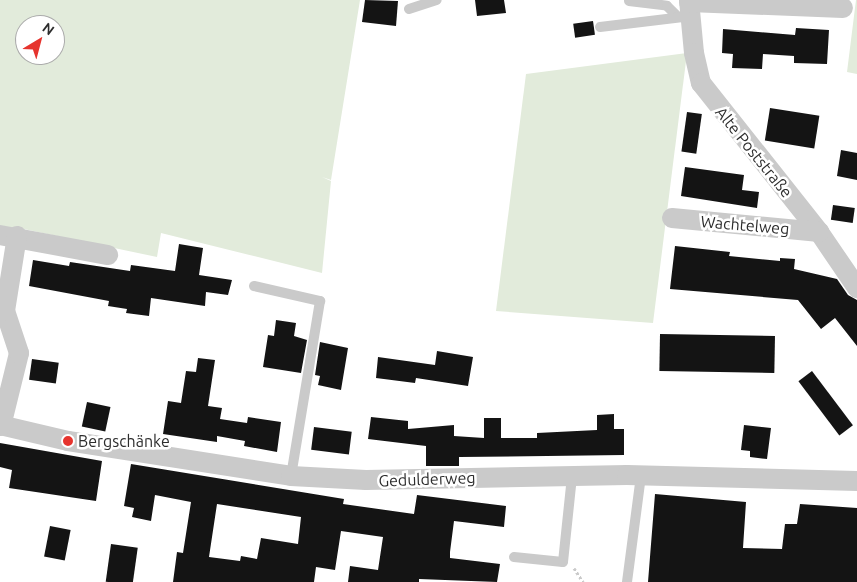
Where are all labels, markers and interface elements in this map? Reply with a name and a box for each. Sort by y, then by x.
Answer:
north arrow [15,15,65,65]
text: N [39,19,57,38]
street label: Alte Poststraße [712,103,796,201]
street label: Wachtelweg [700,212,790,238]
place label: Bergschänke [78,431,170,451]
marker: Bergschänke [62,435,74,447]
street label: Gedulderweg [378,468,476,490]

